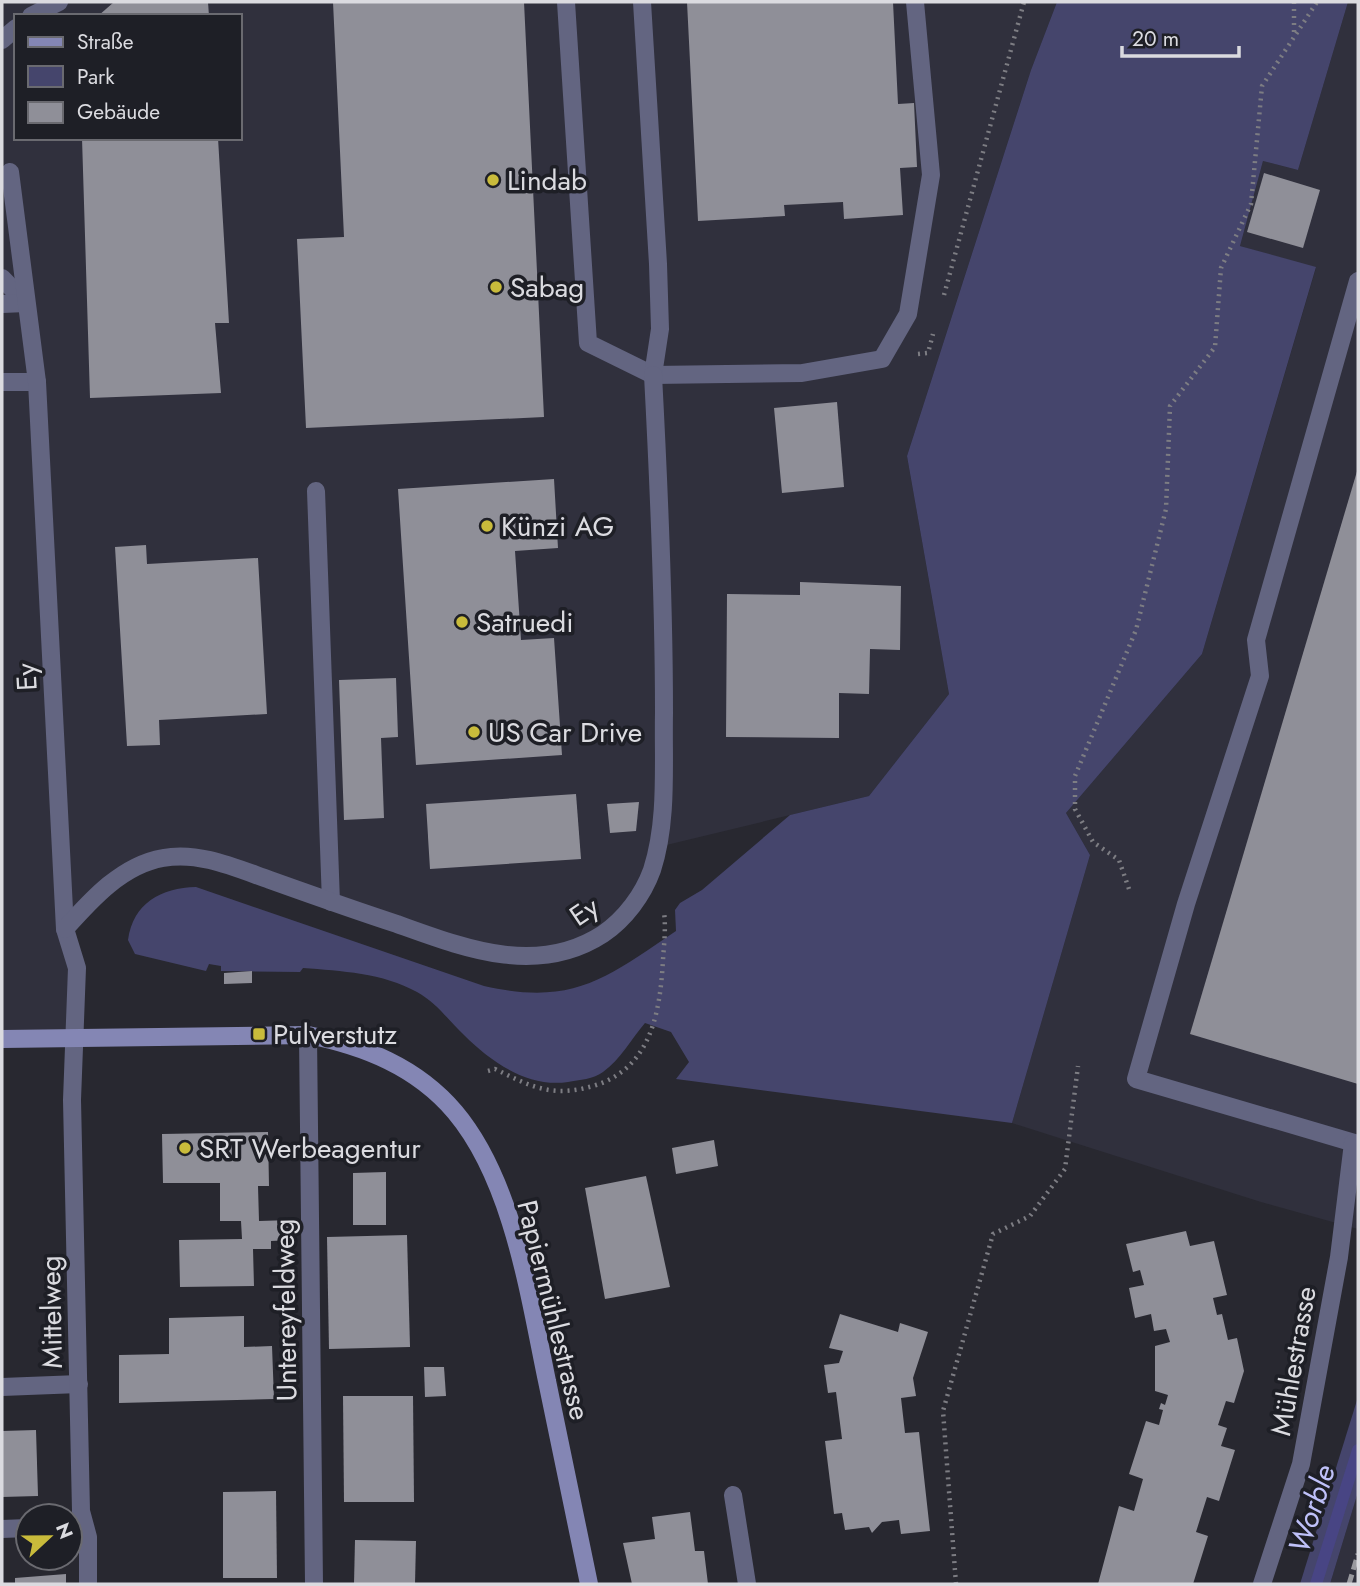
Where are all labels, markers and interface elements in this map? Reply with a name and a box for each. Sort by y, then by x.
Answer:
legend [14,14,242,140]
scale bar [1122,14,1239,58]
text: 20 m [1132,24,1179,54]
text: Straße [77,27,134,57]
text: Park [77,62,115,92]
text: Gebäude [77,97,160,127]
place label: Lindab [507,160,587,201]
marker: Lindab [485,172,501,188]
place label: Sabag [510,267,584,308]
marker: Sabag [488,279,504,295]
place label: Künzi AG [501,506,614,547]
marker: Künzi AG [479,518,495,534]
place label: Satruedi [476,602,574,643]
marker: Satruedi [454,614,470,630]
street label: Ey [5,661,48,692]
place label: US Car Drive [488,712,642,753]
marker: US Car Drive [466,724,482,740]
street label: Ey [561,886,608,936]
place label: Pulverstutz [273,1014,397,1055]
marker: Pulverstutz [251,1026,267,1042]
place label: SRT Werbeagentur [199,1128,421,1169]
marker: SRT Werbeagentur [177,1140,193,1156]
street label: Papiermühlestrasse [506,1196,601,1424]
street label: Untereyfeldweg [263,1218,308,1402]
street label: Mittelweg [30,1255,73,1369]
street label: Mühlestrasse [1260,1283,1327,1439]
water label: Worble [1277,1459,1346,1559]
north arrow [14,1502,84,1572]
text: N [49,1519,80,1543]

